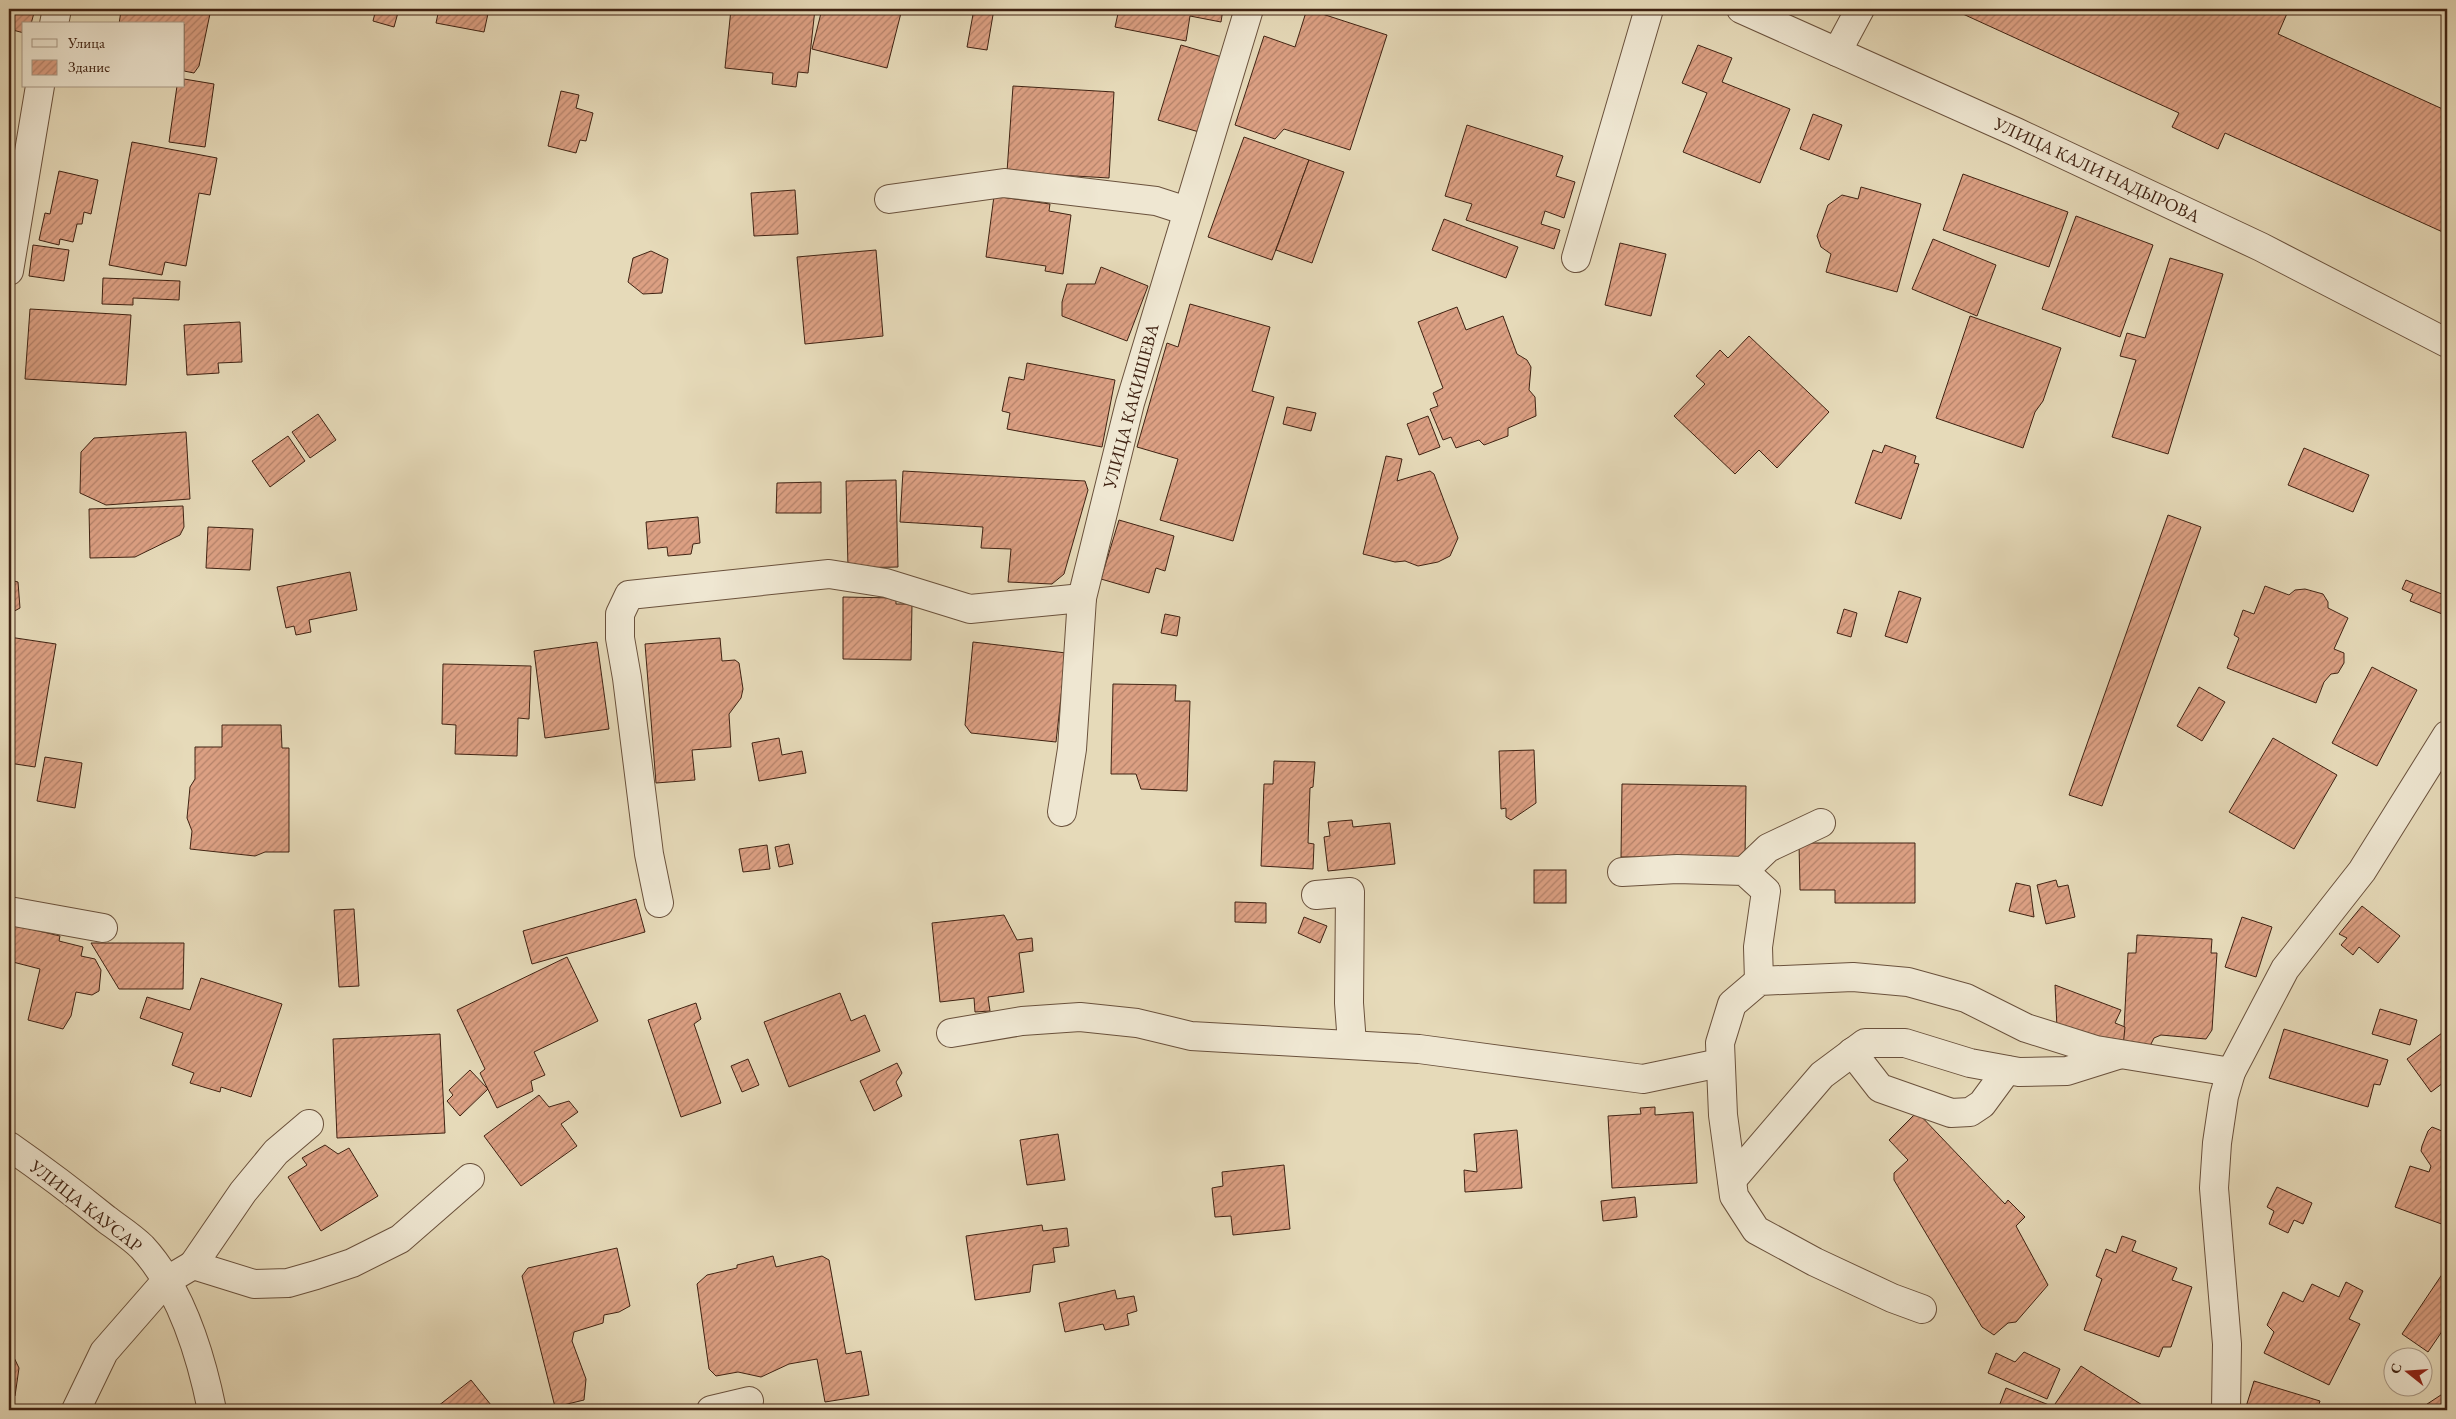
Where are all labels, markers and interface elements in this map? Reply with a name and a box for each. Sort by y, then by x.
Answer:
legend [22,22,185,88]
text: Улица [67,33,105,52]
text: Здание [68,57,110,76]
street label: УЛИЦА КАЛИ НАДЫРОВА [1990,111,2204,228]
street label: УЛИЦА КАКИШЕВА [1097,320,1164,492]
street label: УЛИЦА КАУСАР [25,1154,147,1257]
north arrow [2384,1346,2434,1396]
text: С [2386,1361,2406,1376]

